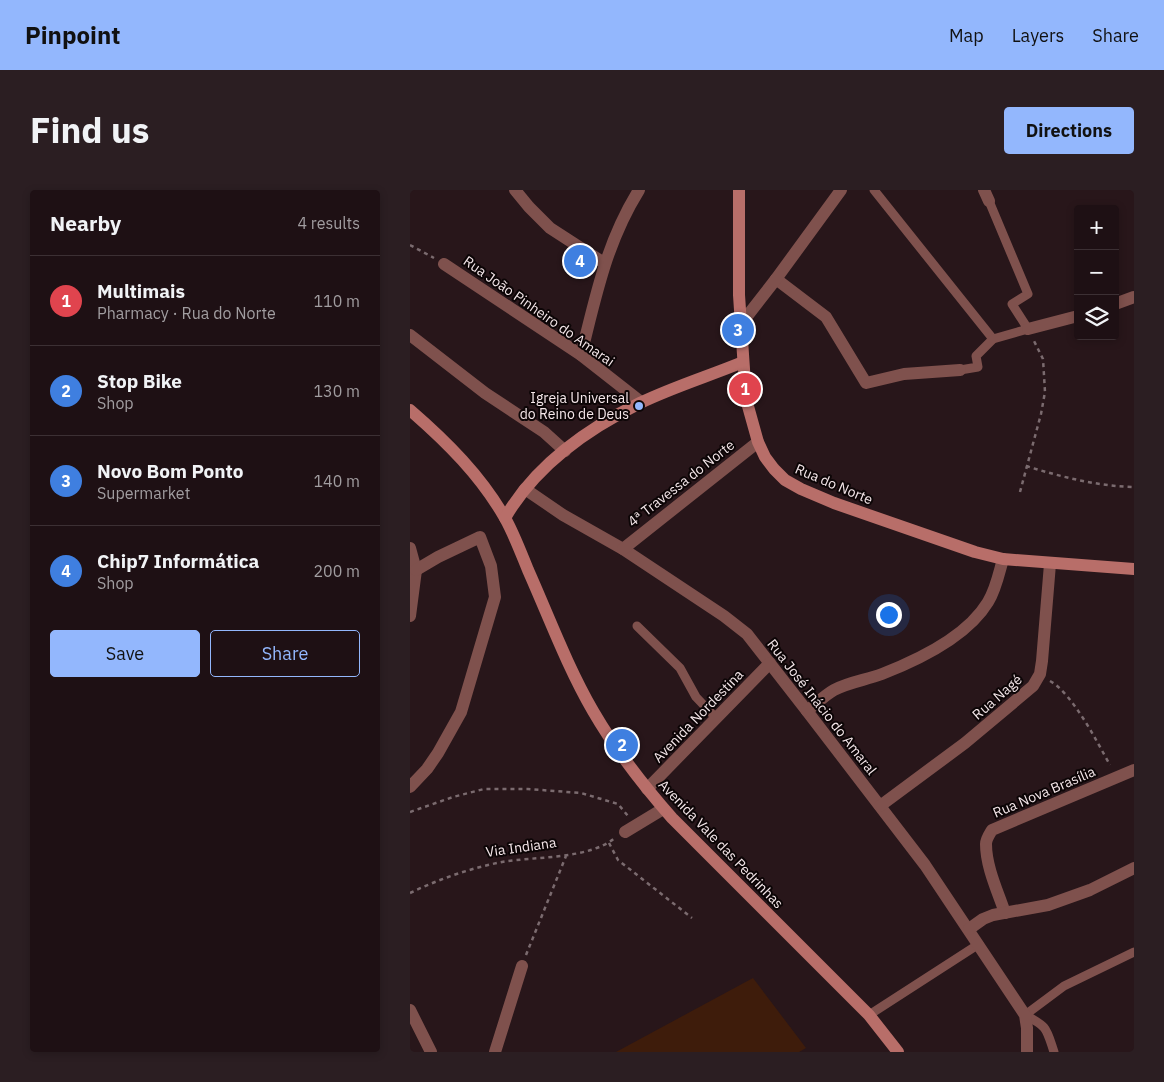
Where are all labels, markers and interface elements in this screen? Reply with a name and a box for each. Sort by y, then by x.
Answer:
text: Pinpoint [25,19,120,51]
text: Map [949,24,984,47]
text: Layers [1012,24,1064,47]
text: Share [1092,24,1139,47]
text: Find us [30,107,149,153]
button: Directions [1004,107,1134,154]
map controls [1074,205,1119,340]
button: + [1074,205,1119,250]
text: Nearby [50,209,121,237]
text: 4 results [297,213,360,233]
pin: 4 [564,242,596,280]
button: − [1074,250,1119,295]
street label: Rua João Pinheiro do Amarai [460,252,618,370]
text: Multimais [97,279,185,303]
text: 1 [61,291,71,311]
text: 110 m [313,291,360,311]
button: layers [1074,295,1119,340]
text: Pharmacy · Rua do Norte [97,303,276,323]
pin: 3 [722,311,754,349]
text: Stop Bike [97,369,182,393]
pin: 1 [729,370,761,408]
text: 2 [61,381,71,401]
text: 130 m [313,381,360,401]
place label: Igreja Universal do Reino de Deus [520,389,629,423]
text: Shop [97,393,134,413]
marker: Igreja Universal do Reino de Deus [633,400,645,412]
street label: 4ª Travessa do Norte [624,435,738,530]
text: Novo Bom Ponto [97,459,244,483]
street label: Rua do Norte [793,460,876,509]
text: 3 [61,471,71,491]
text: 140 m [313,471,360,491]
text: Supermarket [97,483,190,503]
text: Chip7 Informática [97,549,259,573]
text: 4 [61,561,71,581]
text: 200 m [313,561,360,581]
text: Shop [97,573,134,593]
your location [876,602,902,628]
button: Save [50,630,200,677]
button: Share [210,630,360,677]
street label: Rua José Inácio do Amaral [763,635,881,779]
street label: Avenida Nordestina [649,665,747,766]
street label: Rua Nagé [968,670,1026,723]
pin: 2 [606,726,638,764]
street label: Rua Nova Brasília [990,762,1098,822]
street label: Avenida Vale das Pedrinhas [655,776,787,912]
street label: Via Indiana [485,833,558,861]

